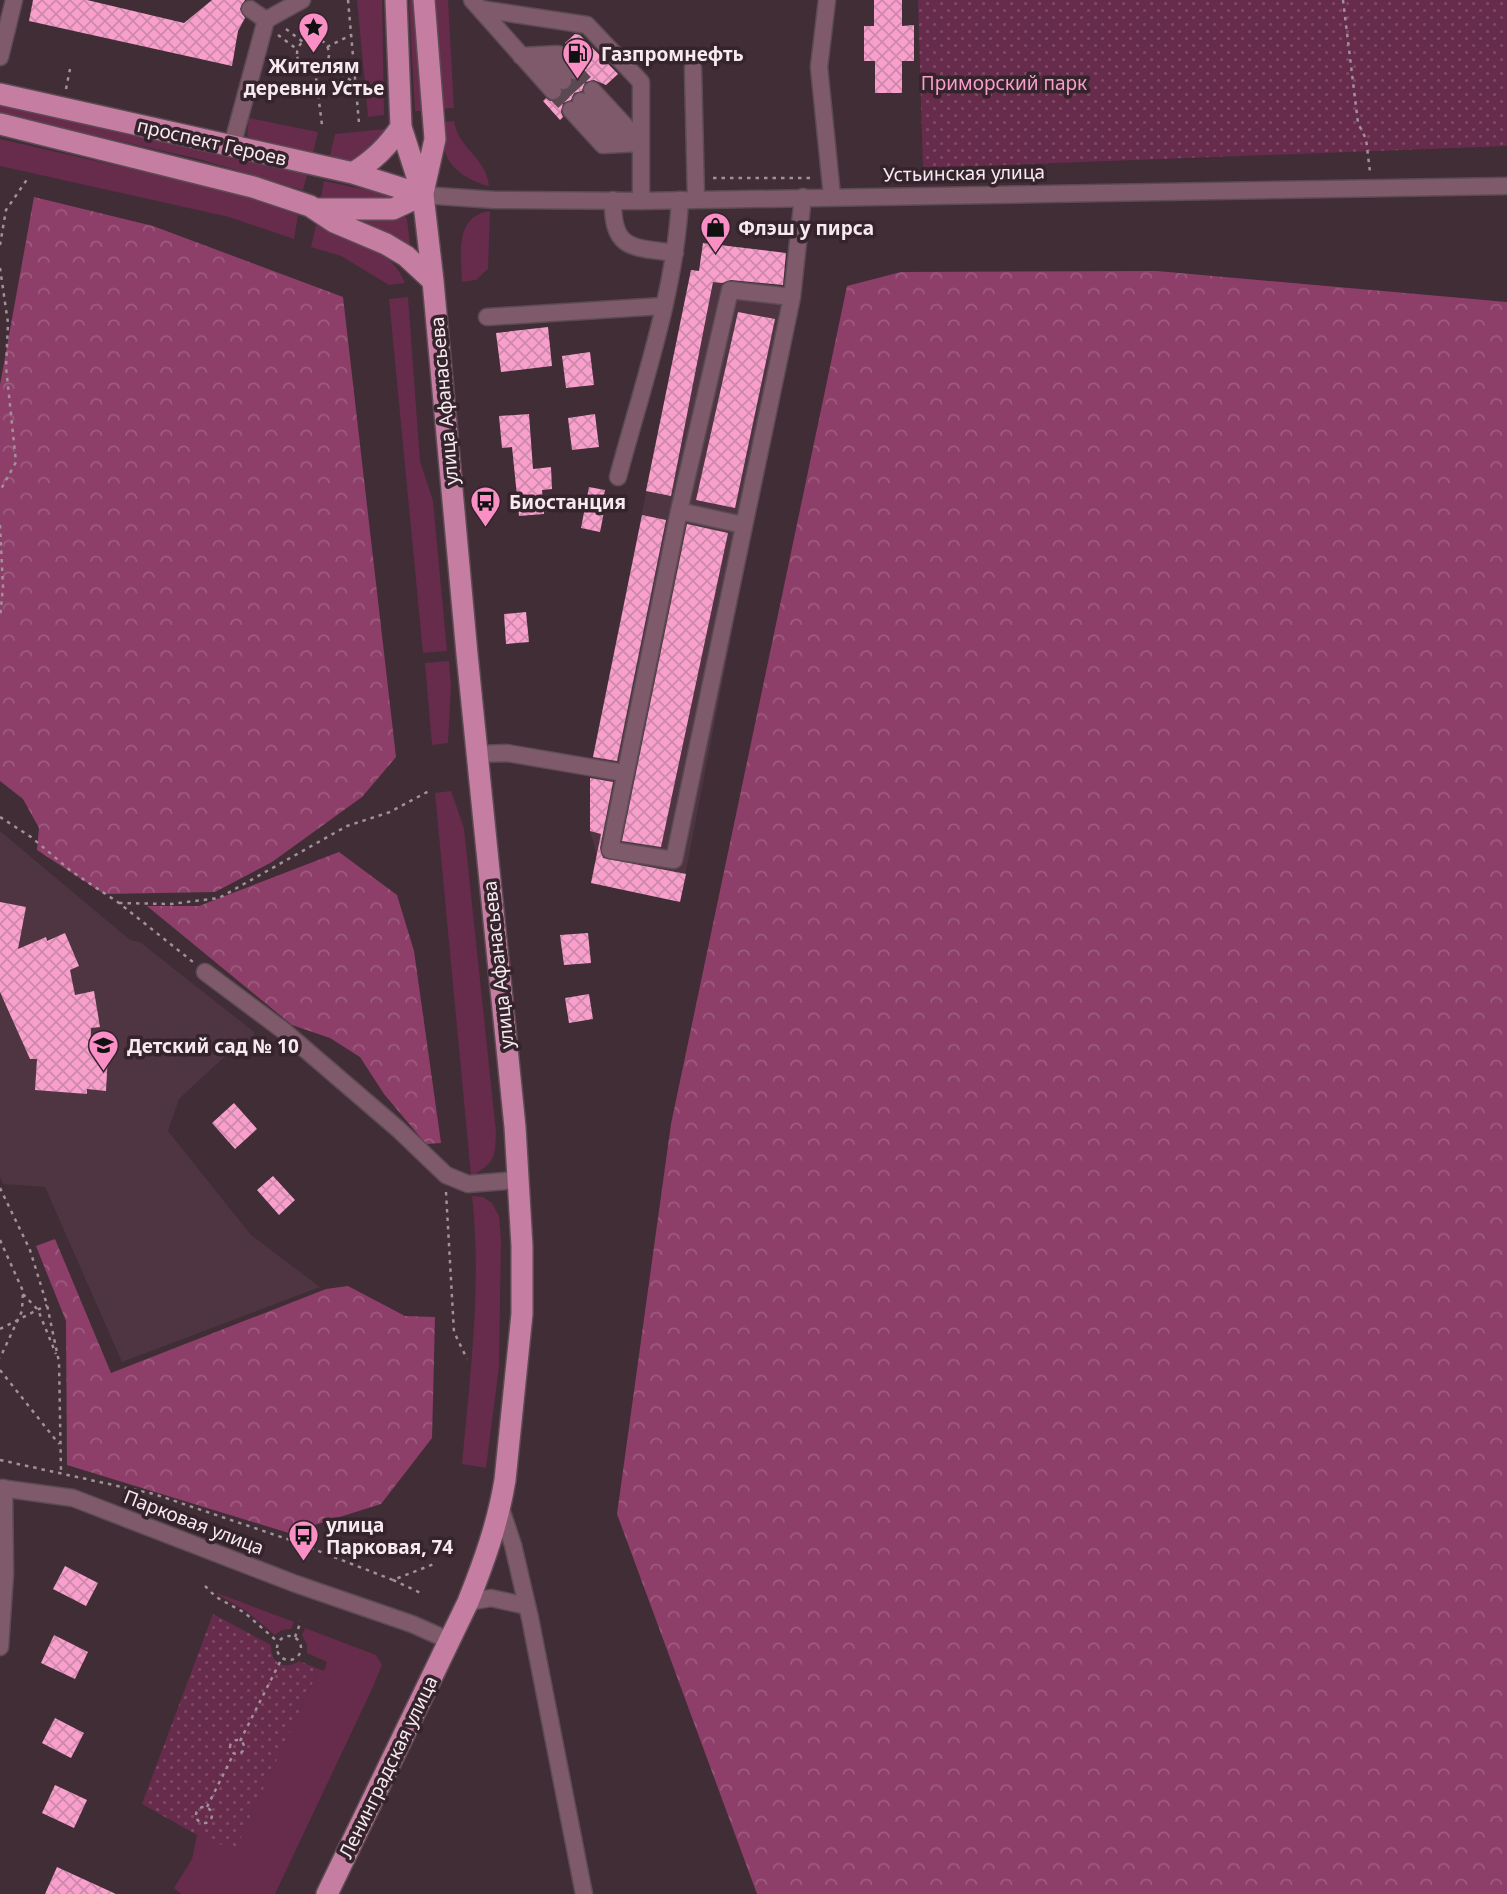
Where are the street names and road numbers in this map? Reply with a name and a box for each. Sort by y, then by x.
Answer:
street label: проспект Героев [135,112,289,172]
street label: Устьинская улица [883,159,1045,187]
street label: улица Афанасьева [424,316,464,486]
street label: улица Афанасьева [476,880,520,1050]
street label: Парковая улица [120,1483,268,1561]
street label: Ленинградская улица [332,1671,444,1863]

